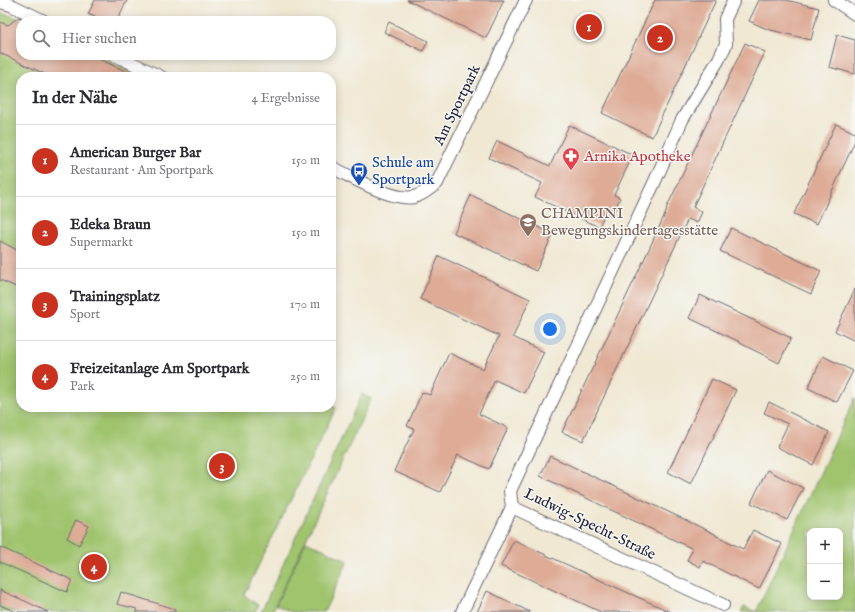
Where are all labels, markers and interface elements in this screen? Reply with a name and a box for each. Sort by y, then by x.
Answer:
pin: 1 [576,12,602,42]
search box [16,16,336,60]
pin: 2 [647,23,673,53]
icon: search [30,27,52,49]
text: Hier suchen [62,29,137,48]
street label: Am Sportpark [429,61,485,149]
text: In der Nähe [32,88,117,109]
text: 4 Ergebnisse [252,90,320,107]
text: American Burger Bar [70,143,201,162]
pharmacy icon: Arnika Apotheke [561,146,581,171]
place label: Arnika Apotheke [583,147,691,166]
text: 1 [43,152,47,169]
text: 150 m [291,152,320,169]
place label: Schule am Sportpark [372,153,436,189]
bus stop icon: Schule am Sportpark [349,161,369,186]
text: Restaurant · Am Sportpark [70,162,213,179]
place label: CHAMPINI Bewegungskindertagesstätte [541,204,718,240]
school or university icon: CHAMPINI Bewegungskindertagesstätte [518,212,538,237]
text: Edeka Braun [70,215,151,234]
text: 2 [42,224,48,241]
text: 150 m [291,224,320,241]
text: Supermarkt [70,234,133,251]
text: Trainingsplatz [70,287,160,306]
text: 3 [43,296,47,313]
text: 170 m [290,296,320,313]
text: Sport [70,306,100,323]
your location [540,319,560,339]
text: Freizeitanlage Am Sportpark [70,359,250,378]
text: 4 [42,368,48,385]
text: 250 m [290,368,320,385]
text: Park [70,378,95,395]
pin: 3 [209,451,235,481]
street label: Ludwig-Specht-Straße [521,484,659,564]
map controls [807,528,843,600]
button: + [807,528,843,564]
pin: 4 [81,552,107,582]
button: − [807,564,843,600]

